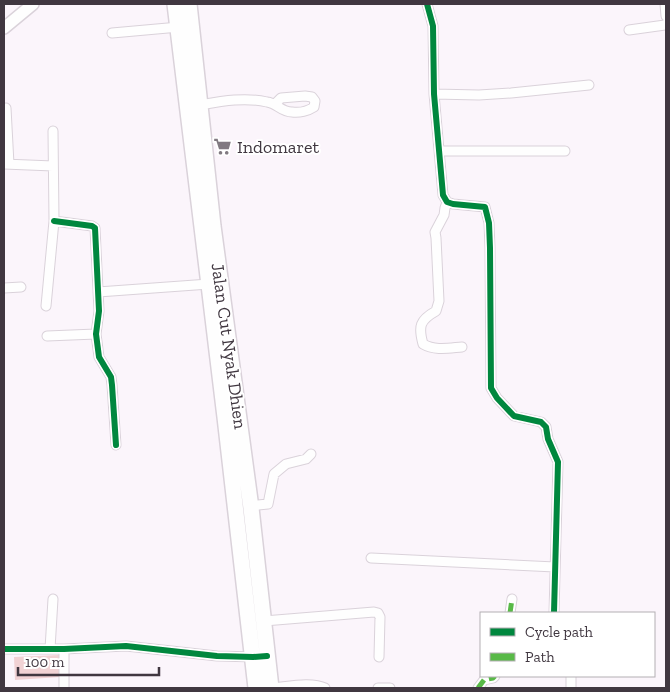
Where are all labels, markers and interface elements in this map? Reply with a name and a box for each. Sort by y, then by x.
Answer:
place label: Indomaret [237,136,319,158]
supermarket icon: Indomaret [213,137,233,157]
street label: Jalan Cut Nyak Dhien [206,262,252,431]
legend [480,612,655,677]
text: Cycle path [525,623,594,641]
scale bar [18,644,159,676]
text: Path [525,648,555,666]
text: 100 m [25,653,64,671]

